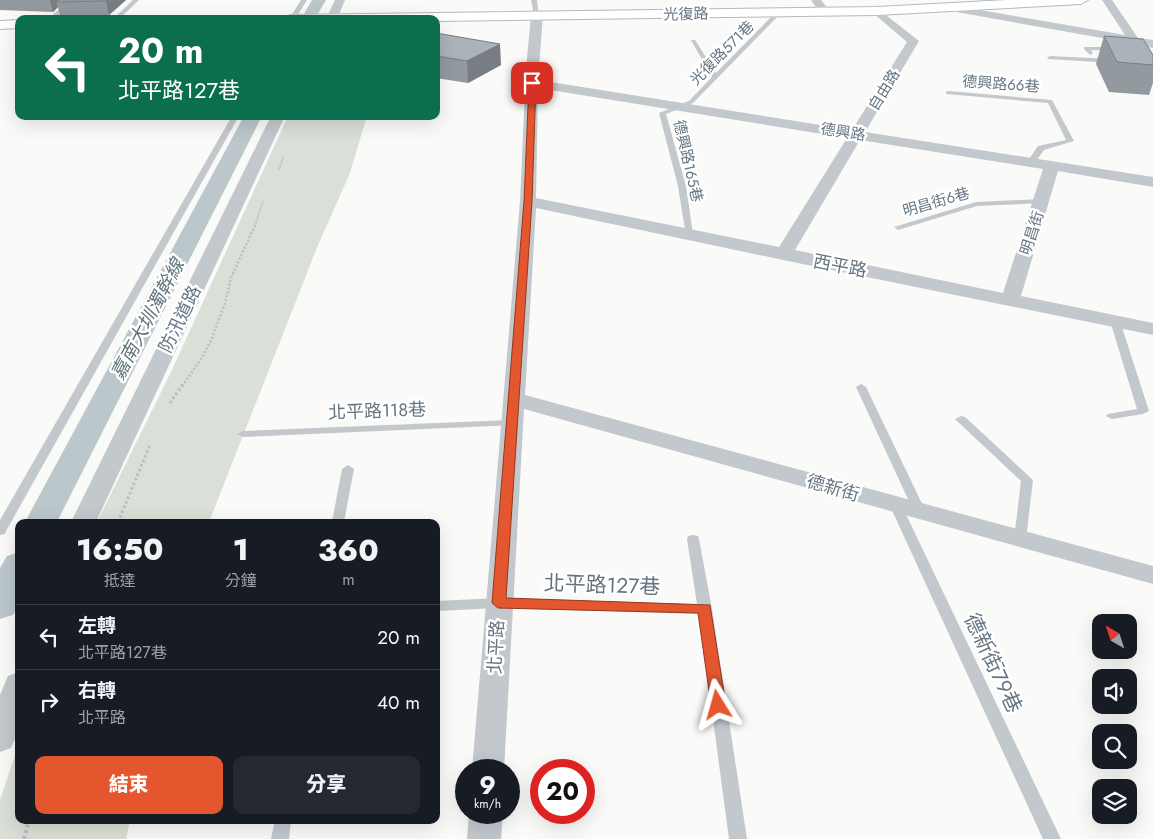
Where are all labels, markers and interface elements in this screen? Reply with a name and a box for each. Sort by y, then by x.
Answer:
street label: 光復路 [663,3,709,25]
street label: 光復路571巷 [685,16,759,90]
text: 20 m [118,26,203,76]
icon: left [35,35,100,100]
pin [511,62,553,104]
street label: 自由路 [863,65,905,115]
icon: arrive [518,69,546,97]
street label: 德興路66巷 [962,70,1040,98]
text: 北平路127巷 [118,74,240,106]
street label: 德興路165巷 [668,118,708,204]
street label: 德興路 [819,118,867,146]
street label: 明昌街6巷 [900,182,972,222]
street label: 明昌街 [1015,208,1049,258]
street label: 西平路 [811,248,869,284]
water label: 嘉南大圳濁幹線 [104,252,192,384]
street label: 防汛道路 [153,281,207,357]
street label: 北平路118巷 [328,396,426,426]
street label: 德新街 [803,468,863,508]
text: 16:50 [76,528,163,571]
text: 1 [233,528,249,571]
text: 360 [318,529,379,572]
text: m [342,568,355,591]
street label: 北平路127巷 [543,568,661,602]
text: 抵達 [104,569,136,592]
text: 分鐘 [225,569,257,592]
street label: 德新街79巷 [957,608,1029,718]
text: 左轉 [78,612,116,639]
north arrow [1092,614,1138,659]
map controls [1092,614,1137,824]
street label: 北平路 [482,619,510,675]
icon: left [35,623,63,651]
text: 20 m [377,624,420,651]
text: 北平路127巷 [78,641,167,664]
button: sound [1092,669,1137,714]
text: 右轉 [78,677,116,704]
position arrow [691,678,743,730]
icon: right [35,688,63,716]
text: 40 m [377,689,420,716]
text: 北平路 [78,706,126,729]
button: search [1092,724,1137,769]
button: 結束 [35,756,223,814]
button: 分享 [233,756,420,814]
speed limit sign: 20 [530,759,595,824]
text: 9 [479,767,496,803]
button: layers [1092,779,1137,824]
text: km/h [474,795,501,813]

